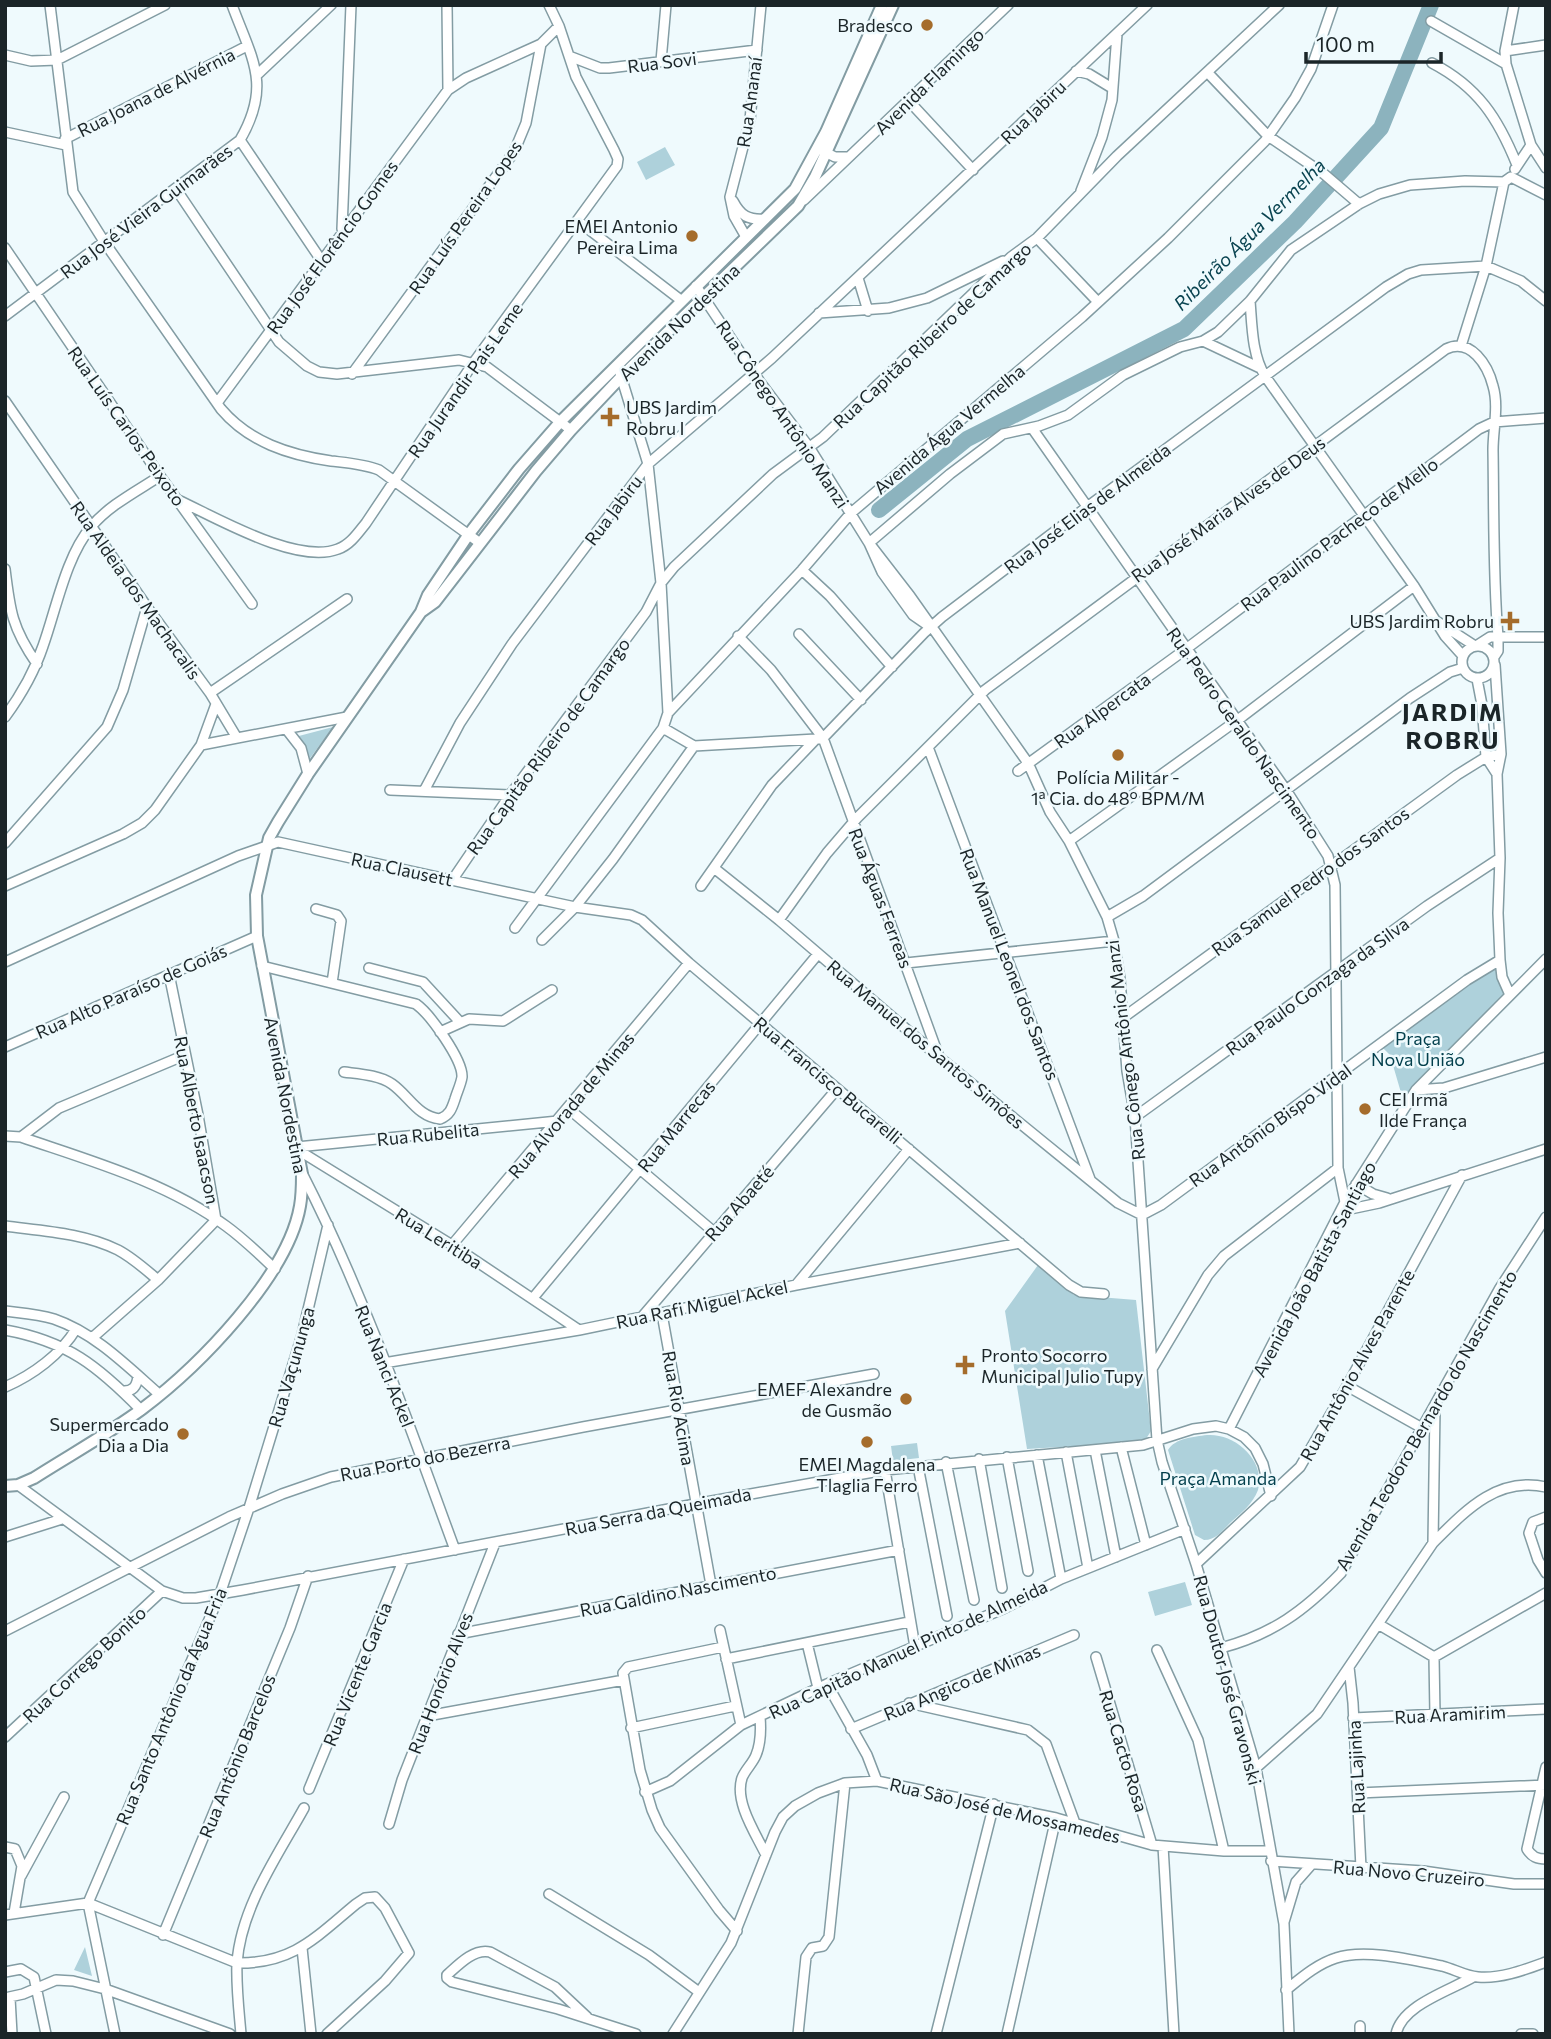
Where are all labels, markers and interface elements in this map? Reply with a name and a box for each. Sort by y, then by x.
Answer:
place label: Bradesco [837,14,913,36]
marker: Bradesco [919,17,935,33]
scale bar [1306,21,1441,65]
street label: Avenida Flamingo [870,23,988,139]
text: 100 m [1316,31,1375,56]
street label: Rua Joana de Alvérnia [74,43,238,141]
street label: Rua Sovi [626,47,698,77]
street label: Rua Ananaí [732,54,766,149]
street label: Rua Jabiru [996,76,1070,148]
street label: Rua Luís Pereira Lopes [404,136,526,298]
street label: Rua José Vieira Guimarães [56,139,236,283]
water label: Ribeirão Água Vermelha [1168,153,1330,315]
street label: Rua José Florêncio Gomes [262,156,402,338]
place label: EMEI Antonio Pereira Lima [564,215,678,258]
marker: EMEI Antonio Pereira Lima [684,228,700,244]
street label: Rua Capitão Ribeiro de Camargo [828,237,1036,433]
street label: Avenida Nordestina [614,259,744,385]
street label: Rua Jurandir Pais Leme [403,298,527,462]
street label: Rua Cônego Antônio Manzi [712,316,854,512]
street label: Rua Luís Carlos Peixoto [63,342,191,510]
street label: Avenida Água Vermelha [869,359,1029,499]
place label: UBS Jardim Robru I [626,396,717,439]
marker: UBS Jardim Robru I [600,407,620,427]
street label: Rua José Maria Alves de Deus [1127,431,1329,587]
street label: Rua José Elias de Almeida [999,438,1175,578]
street label: Rua Paulino Pacheco de Mello [1236,452,1442,616]
street label: Rua Jabiru [580,471,646,549]
street label: Rua Aldeia dos Machacalis [66,497,206,683]
place label: UBS Jardim Robru [1349,610,1494,632]
marker: UBS Jardim Robru [1500,611,1520,631]
street label: Rua Pedro Geraldo Nascimento [1162,623,1326,843]
street label: Rua Capitão Ribeiro de Camargo [462,633,634,859]
street label: Rua Alpercata [1049,668,1155,752]
district label: JARDIM ROBRU [1402,697,1504,754]
marker: Polícia Militar - 1ª Cia. do 48º BPM/M [1110,747,1126,763]
place label: Polícia Militar - 1ª Cia. do 48º BPM/M [1031,766,1205,809]
street label: Rua Samuel Pedro dos Santos [1207,802,1413,960]
street label: Rua Águas Ferreas [844,825,918,971]
street label: Rua Manuel Leonel dos Santos [956,845,1064,1083]
street label: Rua Clausett [349,847,455,891]
street label: Rua Paulo Gonzaga da Silva [1221,912,1413,1060]
street label: Rua Alto Paraíso de Goiás [32,939,230,1043]
street label: Rua Cônego Antônio Manzi [1101,939,1149,1161]
street label: Rua Manuel dos Santos Simões [823,955,1029,1133]
street label: Rua Francisco Bucarelli [749,1012,907,1148]
street label: Avenida Nordestina [260,1015,312,1175]
street label: Rua Alvorada de Minas [503,1027,639,1183]
park label: Praça Nova União [1371,1027,1465,1070]
street label: Rua Alberto Isaacson [170,1034,224,1206]
street label: Rua Antônio Bispo Vidal [1184,1059,1356,1191]
street label: Rua Marrecas [632,1076,720,1176]
place label: CEI Irmã Ilde França [1379,1088,1467,1131]
marker: CEI Irmã Ilde França [1357,1101,1373,1117]
street label: Rua Rubelita [376,1118,480,1150]
street label: Avenida João Batista Santiago [1248,1157,1380,1381]
street label: Rua Abaeté [700,1161,778,1245]
street label: Rua Leritiba [391,1203,487,1273]
street label: Rua Antônio Alves Parente [1295,1265,1419,1465]
street label: Avenida Teodoro Bernardo do Nascimento [1331,1266,1521,1574]
street label: Rua Rafi Miguel Ackel [614,1275,790,1333]
street label: Rua Nanci Ackel [351,1302,419,1430]
street label: Rua Vaçununga [263,1304,319,1430]
place label: Pronto Socorro Municipal Julio Tupy [981,1344,1143,1387]
street label: Rua Rio Acima [658,1349,700,1467]
marker: Pronto Socorro Municipal Julio Tupy [955,1355,975,1375]
place label: EMEF Alexandre de Gusmão [757,1378,892,1421]
marker: EMEF Alexandre de Gusmão [898,1391,914,1407]
place label: Supermercado Dia a Dia [50,1413,169,1456]
marker: Supermercado Dia a Dia [175,1426,191,1442]
street label: Rua Porto do Bezerra [338,1431,512,1485]
marker: EMEI Magdalena Tlaglia Ferro [859,1434,875,1450]
place label: EMEI Magdalena Tlaglia Ferro [799,1453,935,1496]
park label: Praça Amanda [1159,1467,1277,1489]
street label: Rua Serra da Queimada [563,1482,753,1540]
street label: Rua Galdino Nascimento [578,1561,778,1621]
street label: Rua Doutor José Gravonski [1189,1573,1267,1787]
street label: Rua Capitão Manuel Pinto de Almeida [765,1575,1051,1723]
street label: Rua Santo Antônio da Água Fria [111,1584,231,1828]
street label: Rua Vicente Garcia [318,1599,396,1749]
street label: Rua Corrego Bonito [18,1601,150,1727]
street label: Rua Honório Alves [403,1609,477,1757]
street label: Rua Angico de Minas [880,1639,1044,1725]
street label: Rua Antônio Barcelos [194,1671,280,1841]
street label: Rua Cacto Rosa [1095,1687,1153,1815]
street label: Rua Aramirim [1394,1700,1506,1728]
street label: Rua Lajinha [1343,1720,1369,1814]
street label: Rua São José de Mossamedes [888,1773,1122,1847]
street label: Rua Novo Cruzeiro [1332,1855,1486,1891]

